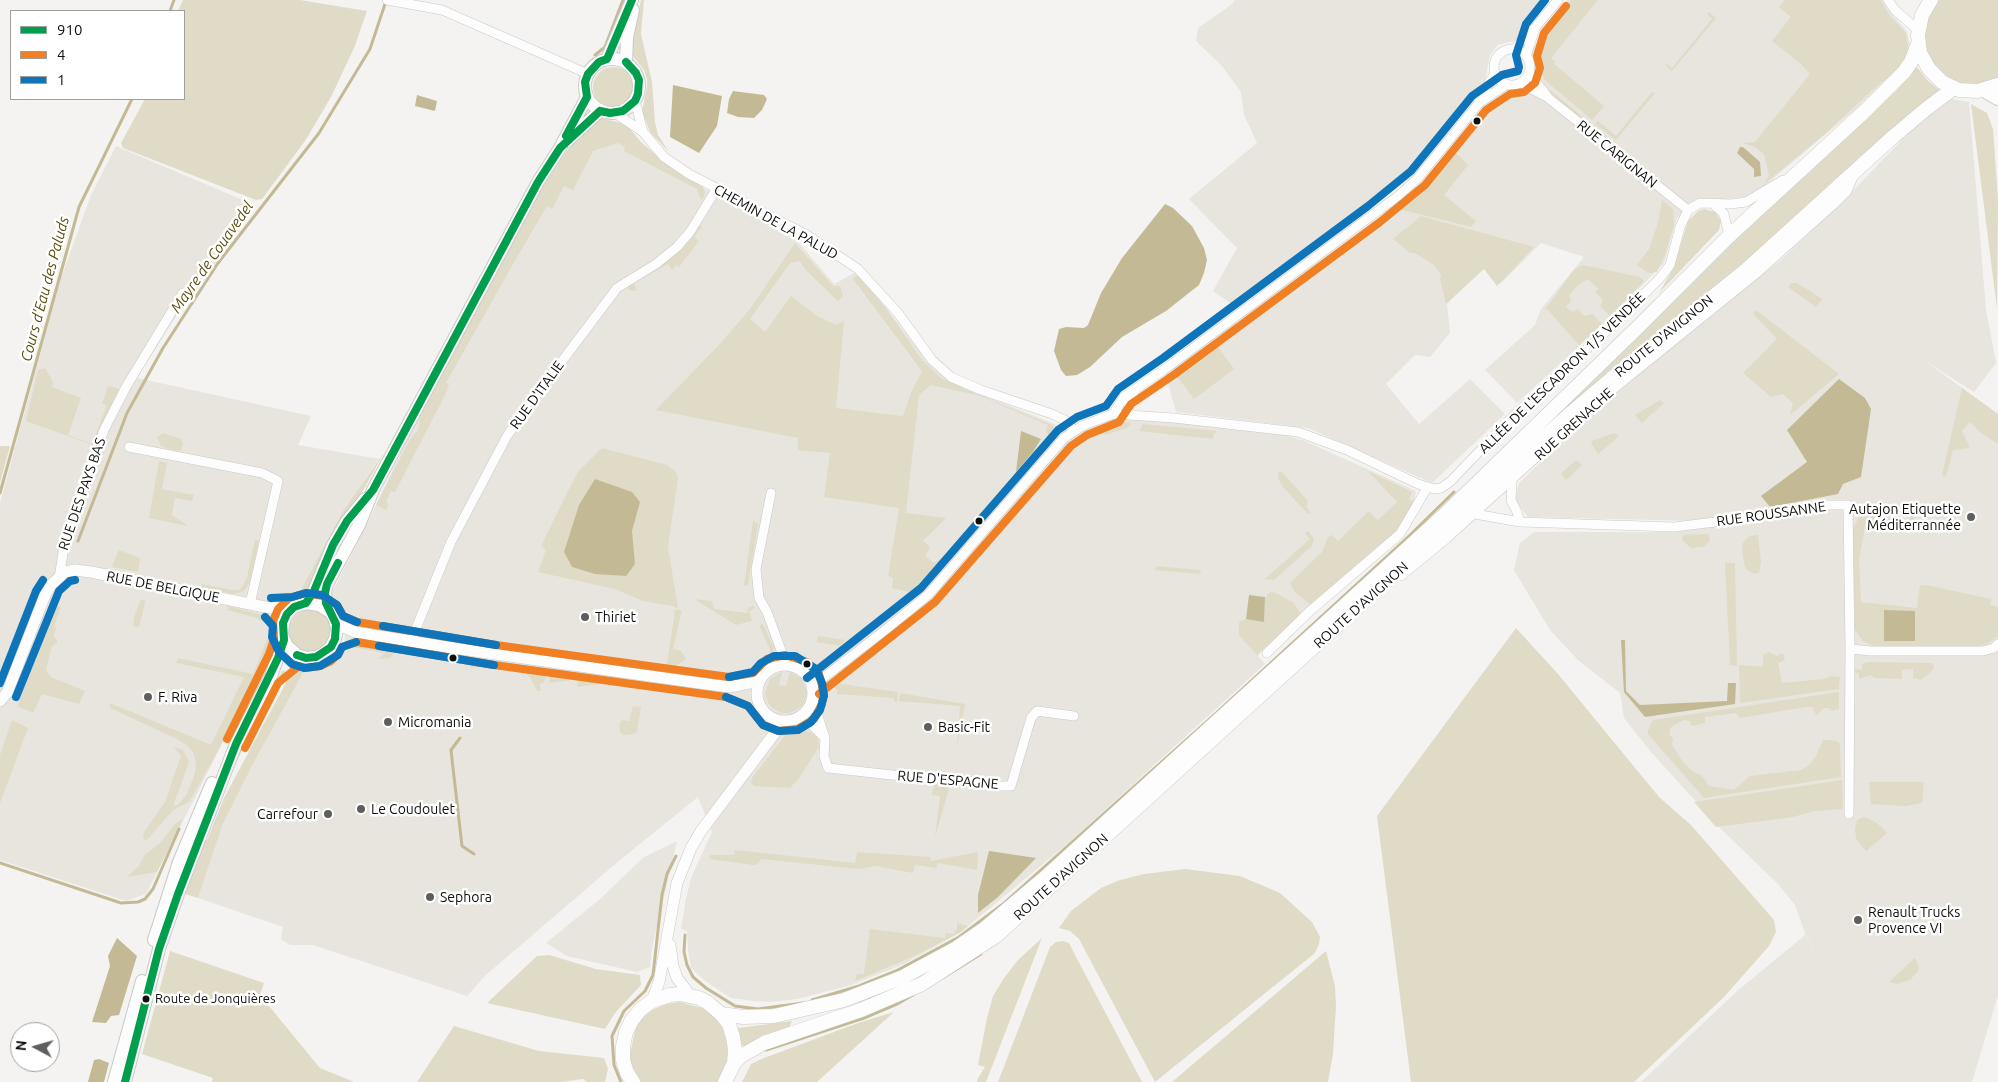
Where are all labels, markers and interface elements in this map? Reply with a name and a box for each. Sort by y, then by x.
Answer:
legend [10,10,185,100]
text: 910 [57,21,82,38]
text: 4 [57,46,65,63]
text: 1 [57,71,65,88]
unlabelled marker [1472,116,1482,126]
street label: RUE CARIGNAN [1574,117,1660,191]
street label: CHEMIN DE LA PALUD [711,181,841,263]
water label: Mayre de Couavedel [167,198,257,316]
water label: Cours d'Eau des Paluds [17,214,73,364]
street label: ALLÉE DE L'ESCADRON 1/5 VENDÉE [1475,289,1649,457]
street label: ROUTE D'AVIGNON [1612,291,1716,381]
street label: RUE D'ITALIE [506,357,568,433]
street label: RUE GRENACHE [1531,384,1617,464]
street label: RUE DES PAYS BAS [55,436,109,552]
street label: RUE ROUSSANNE [1715,498,1827,530]
place label: Autajon Etiquette Méditerrannée [1849,501,1961,534]
marker: Autajon Etiquette Méditerrannée [1965,511,1977,523]
unlabelled marker [974,516,984,526]
street label: ROUTE D'AVIGNON [1310,558,1412,652]
street label: RUE DE BELGIQUE [105,568,221,606]
place label: Thiriet [595,609,636,625]
marker: Thiriet [579,611,591,623]
unlabelled marker [448,653,458,663]
unlabelled marker [802,659,812,669]
place label: F. Riva [158,689,197,705]
marker: F. Riva [142,691,154,703]
place label: Micromania [398,714,471,730]
marker: Micromania [382,716,394,728]
place label: Basic-Fit [938,719,990,735]
marker: Basic-Fit [922,721,934,733]
street label: RUE D'ESPAGNE [897,767,999,793]
place label: Le Coudoulet [371,801,455,817]
marker: Le Coudoulet [355,803,367,815]
place label: Carrefour [257,806,318,822]
marker: Carrefour [322,808,334,820]
street label: ROUTE D'AVIGNON [1010,830,1112,924]
place label: Sephora [440,889,492,905]
marker: Sephora [424,891,436,903]
place label: Renault Trucks Provence VI [1868,904,1960,936]
marker: Renault Trucks Provence VI [1852,914,1864,926]
place label: Route de Jonquières [155,991,276,1007]
marker: Route de Jonquières [141,994,151,1004]
north arrow [10,1022,60,1072]
text: N [13,1040,30,1052]

